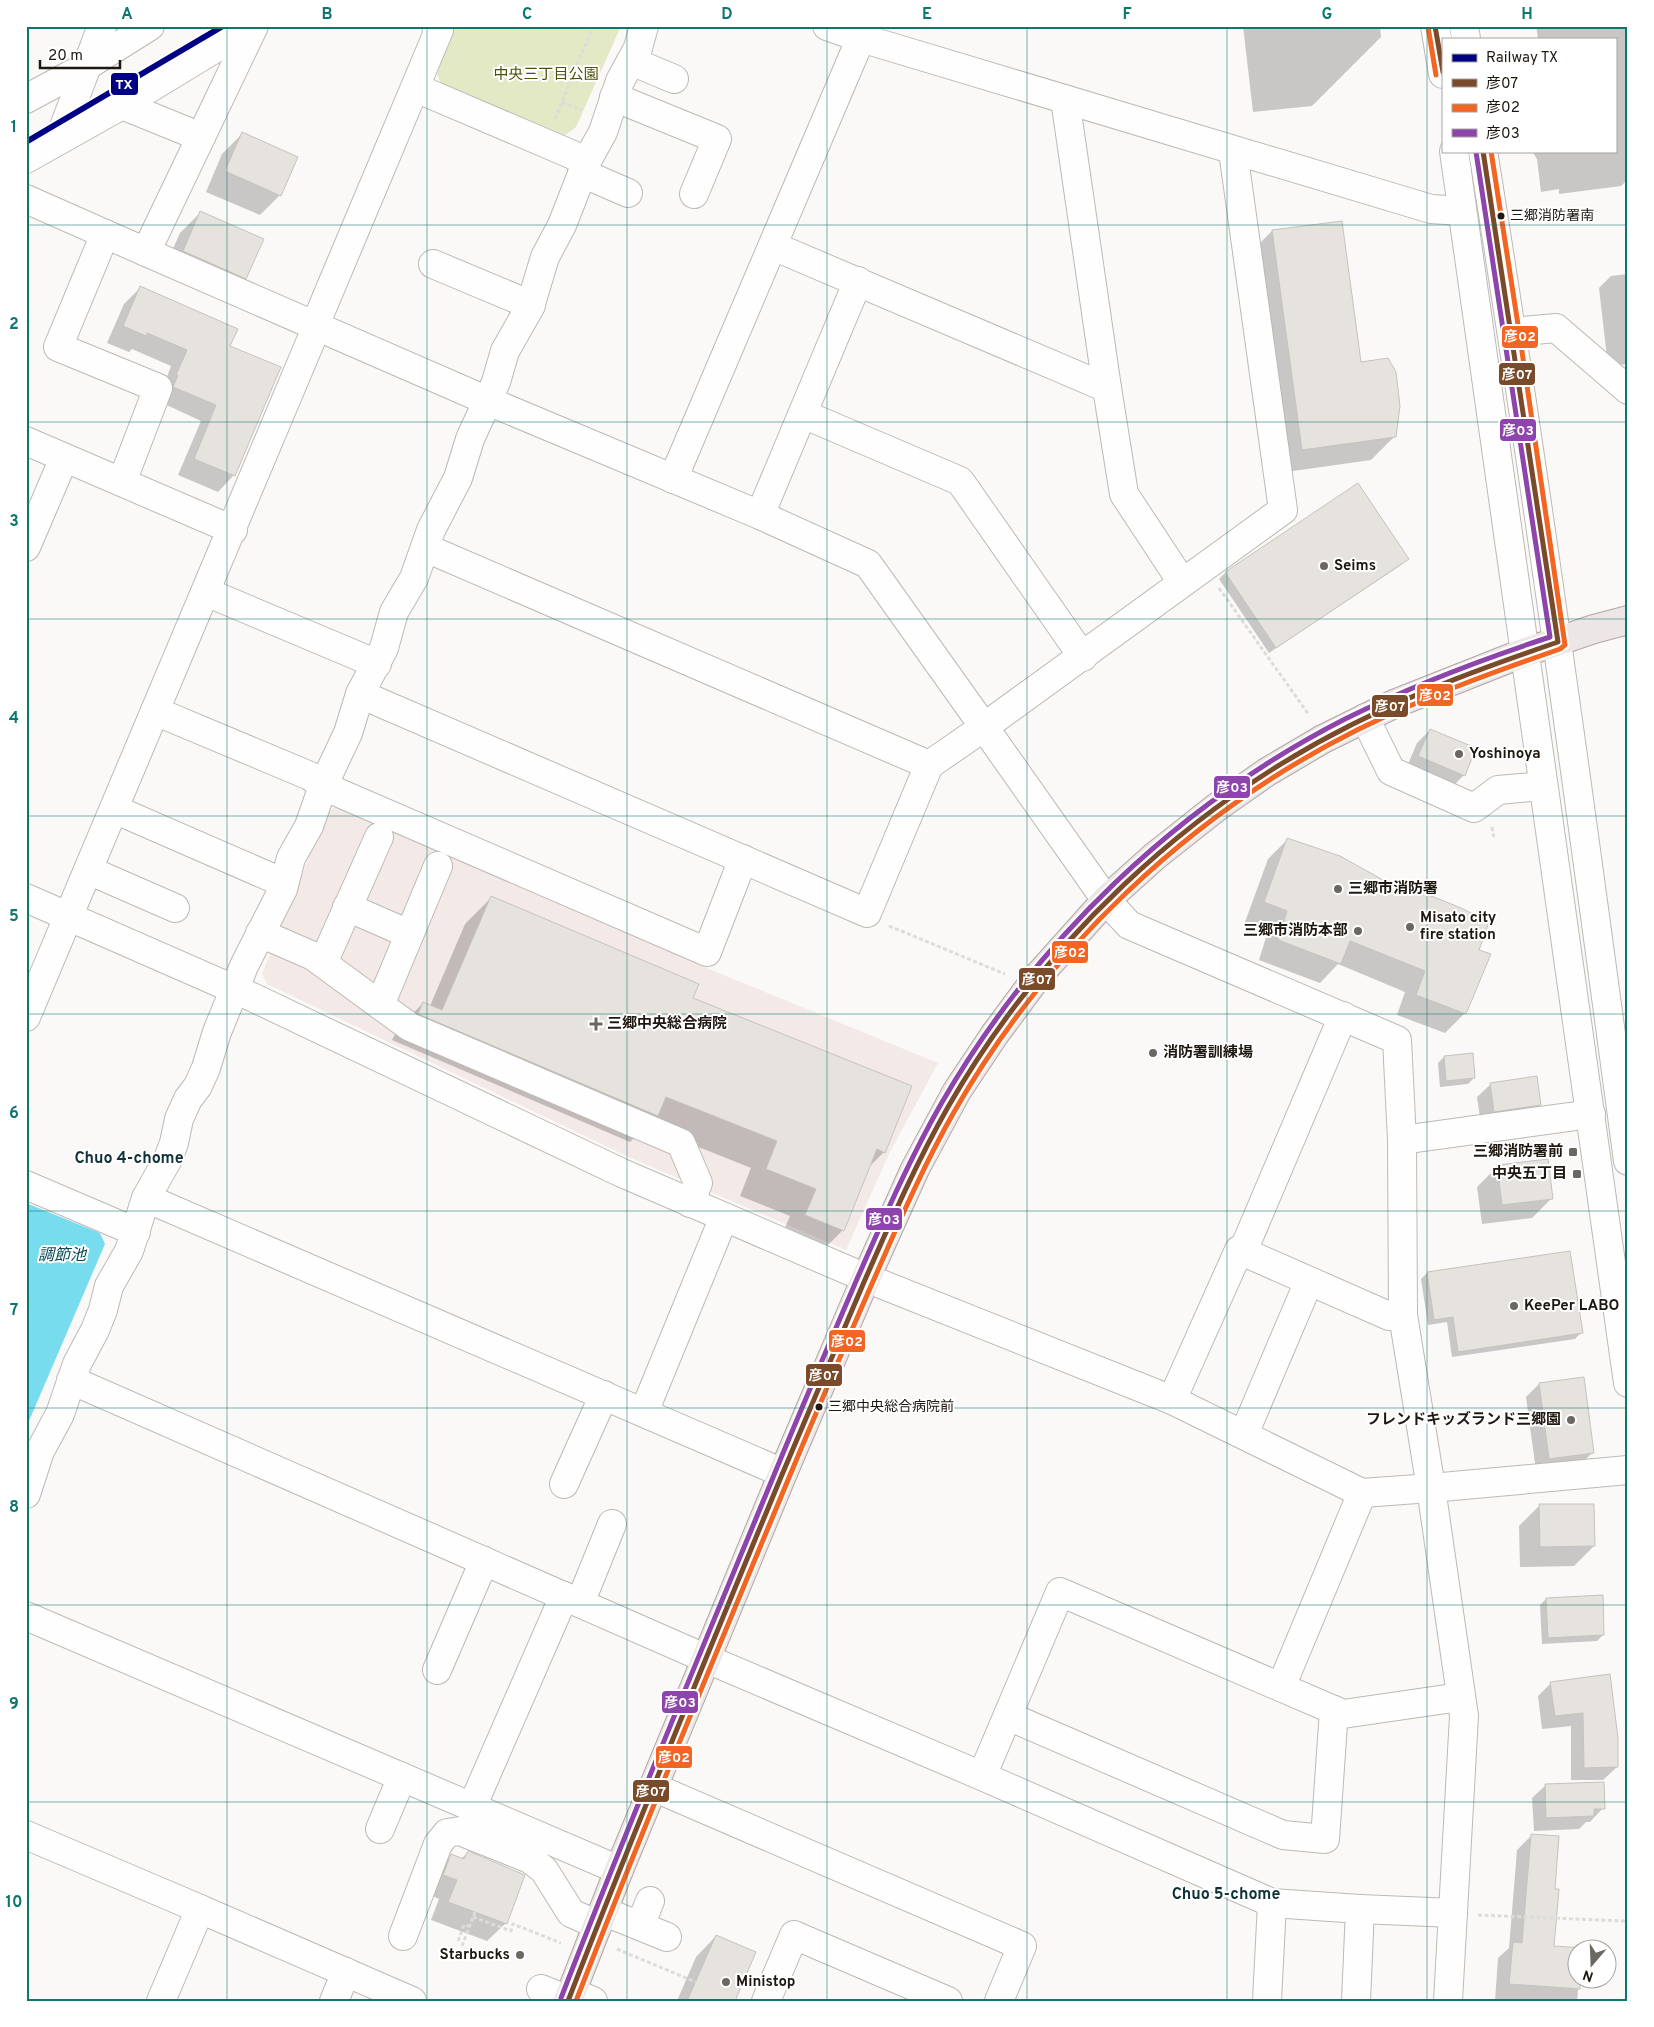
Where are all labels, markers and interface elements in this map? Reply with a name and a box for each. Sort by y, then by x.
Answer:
text: A [121,5,133,25]
text: B [321,5,333,25]
text: C [522,5,532,25]
text: D [721,5,733,25]
text: E [922,5,932,25]
text: F [1122,5,1132,25]
text: G [1322,5,1332,25]
text: H [1521,5,1533,25]
scale bar [40,38,120,70]
legend [1442,38,1616,152]
text: 20 m [48,47,83,66]
text: Railway TX [1486,49,1558,68]
park label: 中央三丁目公園 [493,66,599,85]
line badge: TX [110,72,139,96]
text: 彦07 [1486,75,1518,94]
text: TX [115,77,133,94]
text: 彦02 [1486,99,1520,118]
text: 1 [11,118,17,138]
text: 彦03 [1486,125,1520,144]
place label: 三郷消防署南 [1510,208,1594,225]
marker: 三郷消防署南 [1496,211,1506,221]
text: 2 [9,315,19,335]
line badge: 彦02 [1501,325,1539,349]
text: 彦02 [1504,329,1536,346]
line badge: 彦07 [1498,362,1536,386]
text: 彦07 [1502,367,1532,384]
line badge: 彦03 [1499,418,1537,442]
text: 彦03 [1502,423,1534,440]
text: 3 [9,512,19,532]
place label: Seims [1334,557,1376,576]
marker: Seims [1318,560,1330,572]
line badge: 彦02 [1416,683,1454,707]
text: 彦02 [1419,688,1451,705]
line badge: 彦07 [1371,694,1409,718]
text: 彦07 [1375,699,1405,716]
text: 4 [9,709,19,729]
place label: Yoshinoya [1469,745,1541,764]
marker: Yoshinoya [1453,748,1465,760]
line badge: 彦03 [1213,775,1251,799]
text: 彦03 [1216,780,1248,797]
place label: 三郷市消防署 [1348,880,1438,899]
marker: 三郷市消防署 [1332,883,1344,895]
text: 5 [9,907,19,927]
place label: Misato city fire station [1420,909,1497,945]
marker: Misato city fire station [1404,921,1416,933]
place label: 三郷市消防本部 [1243,922,1348,941]
marker: 三郷市消防本部 [1352,925,1364,937]
line badge: 彦02 [1051,940,1089,964]
text: 彦02 [1054,945,1086,962]
line badge: 彦07 [1018,967,1056,991]
text: 彦07 [1022,972,1052,989]
place label: 三郷中央総合病院 [607,1014,727,1034]
marker: 三郷中央総合病院 [589,1017,603,1031]
place label: 消防署訓練場 [1163,1044,1253,1063]
marker: 消防署訓練場 [1147,1047,1159,1059]
text: 6 [9,1104,19,1124]
place label: 三郷消防署前 [1473,1142,1563,1162]
marker: 三郷消防署前 [1567,1146,1579,1158]
district label: Chuo 4-chome [74,1149,184,1169]
place label: 中央五丁目 [1492,1165,1567,1184]
marker: 中央五丁目 [1571,1168,1583,1180]
line badge: 彦03 [865,1207,903,1231]
text: 彦03 [868,1212,900,1229]
water label: 調節池 [38,1246,88,1266]
place label: KeePer LABO [1524,1297,1619,1316]
marker: KeePer LABO [1508,1300,1520,1312]
text: 7 [10,1301,18,1321]
line badge: 彦02 [828,1329,866,1353]
text: 彦02 [831,1334,863,1351]
line badge: 彦07 [805,1363,843,1387]
text: 彦07 [809,1368,839,1385]
place label: 三郷中央総合病院前 [828,1398,954,1416]
marker: 三郷中央総合病院前 [814,1402,824,1412]
place label: フレンドキッズランド三郷園 [1366,1410,1561,1430]
marker: フレンドキッズランド三郷園 [1565,1414,1577,1426]
text: 8 [9,1498,19,1518]
line badge: 彦03 [661,1690,699,1714]
text: 9 [9,1695,19,1715]
text: 彦03 [664,1695,696,1712]
line badge: 彦02 [655,1745,693,1769]
text: 彦02 [658,1750,690,1767]
line badge: 彦07 [632,1779,670,1803]
text: 彦07 [636,1784,666,1801]
district label: Chuo 5-chome [1172,1885,1280,1905]
text: 10 [6,1893,22,1913]
north arrow [1566,1940,1616,1990]
place label: Starbucks [440,1946,510,1965]
marker: Starbucks [514,1949,526,1961]
text: N [1581,1965,1596,1985]
place label: Ministop [736,1973,796,1992]
marker: Ministop [720,1976,732,1988]

